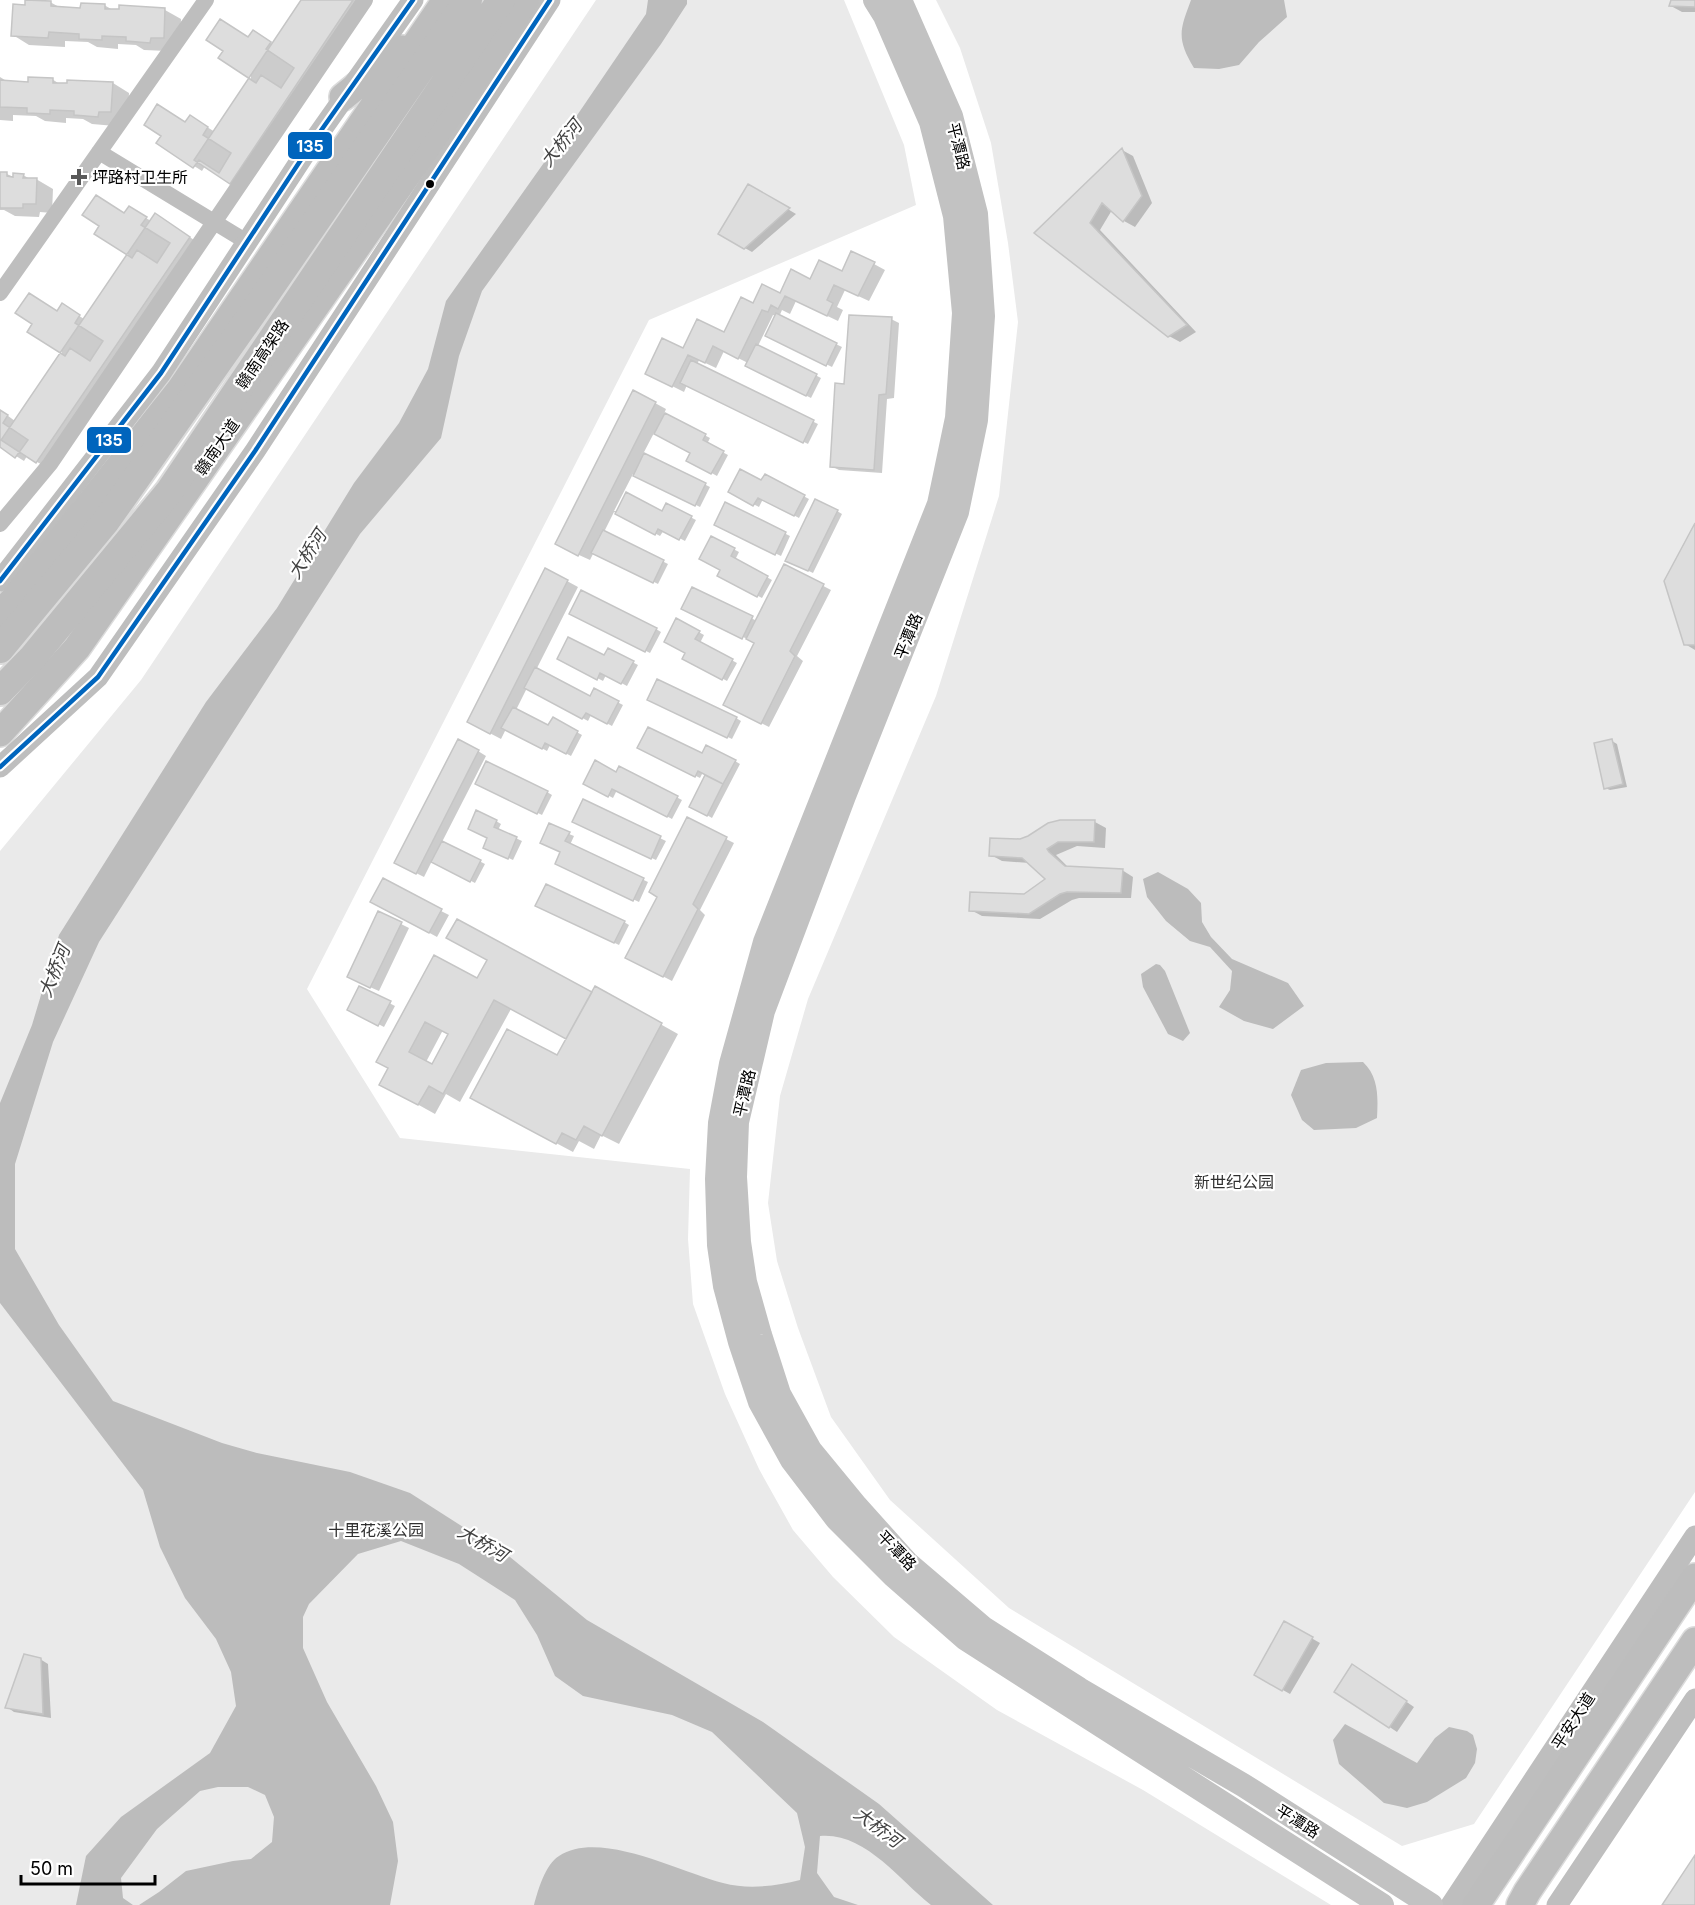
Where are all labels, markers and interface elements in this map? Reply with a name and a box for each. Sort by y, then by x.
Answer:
water label: 大桥河 [536,113,588,171]
street label: 平潭路 [943,120,975,172]
line badge: 135 [287,131,333,160]
text: 135 [296,136,324,156]
place label: 坪路村卫生所 [92,167,188,187]
marker: 坪路村卫生所 [70,168,88,186]
unlabelled marker [424,178,436,190]
street label: 赣南高架路 [231,315,293,393]
street label: 赣南大道 [190,415,244,479]
line badge: 135 [86,426,132,454]
text: 135 [95,430,123,450]
water label: 大桥河 [283,523,332,582]
street label: 平潭路 [890,610,926,662]
water label: 大桥河 [34,939,75,1000]
street label: 平潭路 [729,1067,759,1119]
park label: 新世纪公园 [1194,1172,1274,1192]
park label: 十里花溪公园 [328,1520,424,1540]
water label: 大桥河 [454,1520,514,1567]
street label: 平潭路 [873,1526,921,1574]
street label: 平安大道 [1547,1689,1599,1753]
street label: 平潭路 [1272,1800,1324,1842]
water label: 大桥河 [850,1802,908,1853]
scale bar [21,1848,154,1886]
text: 50 m [30,1858,73,1879]

